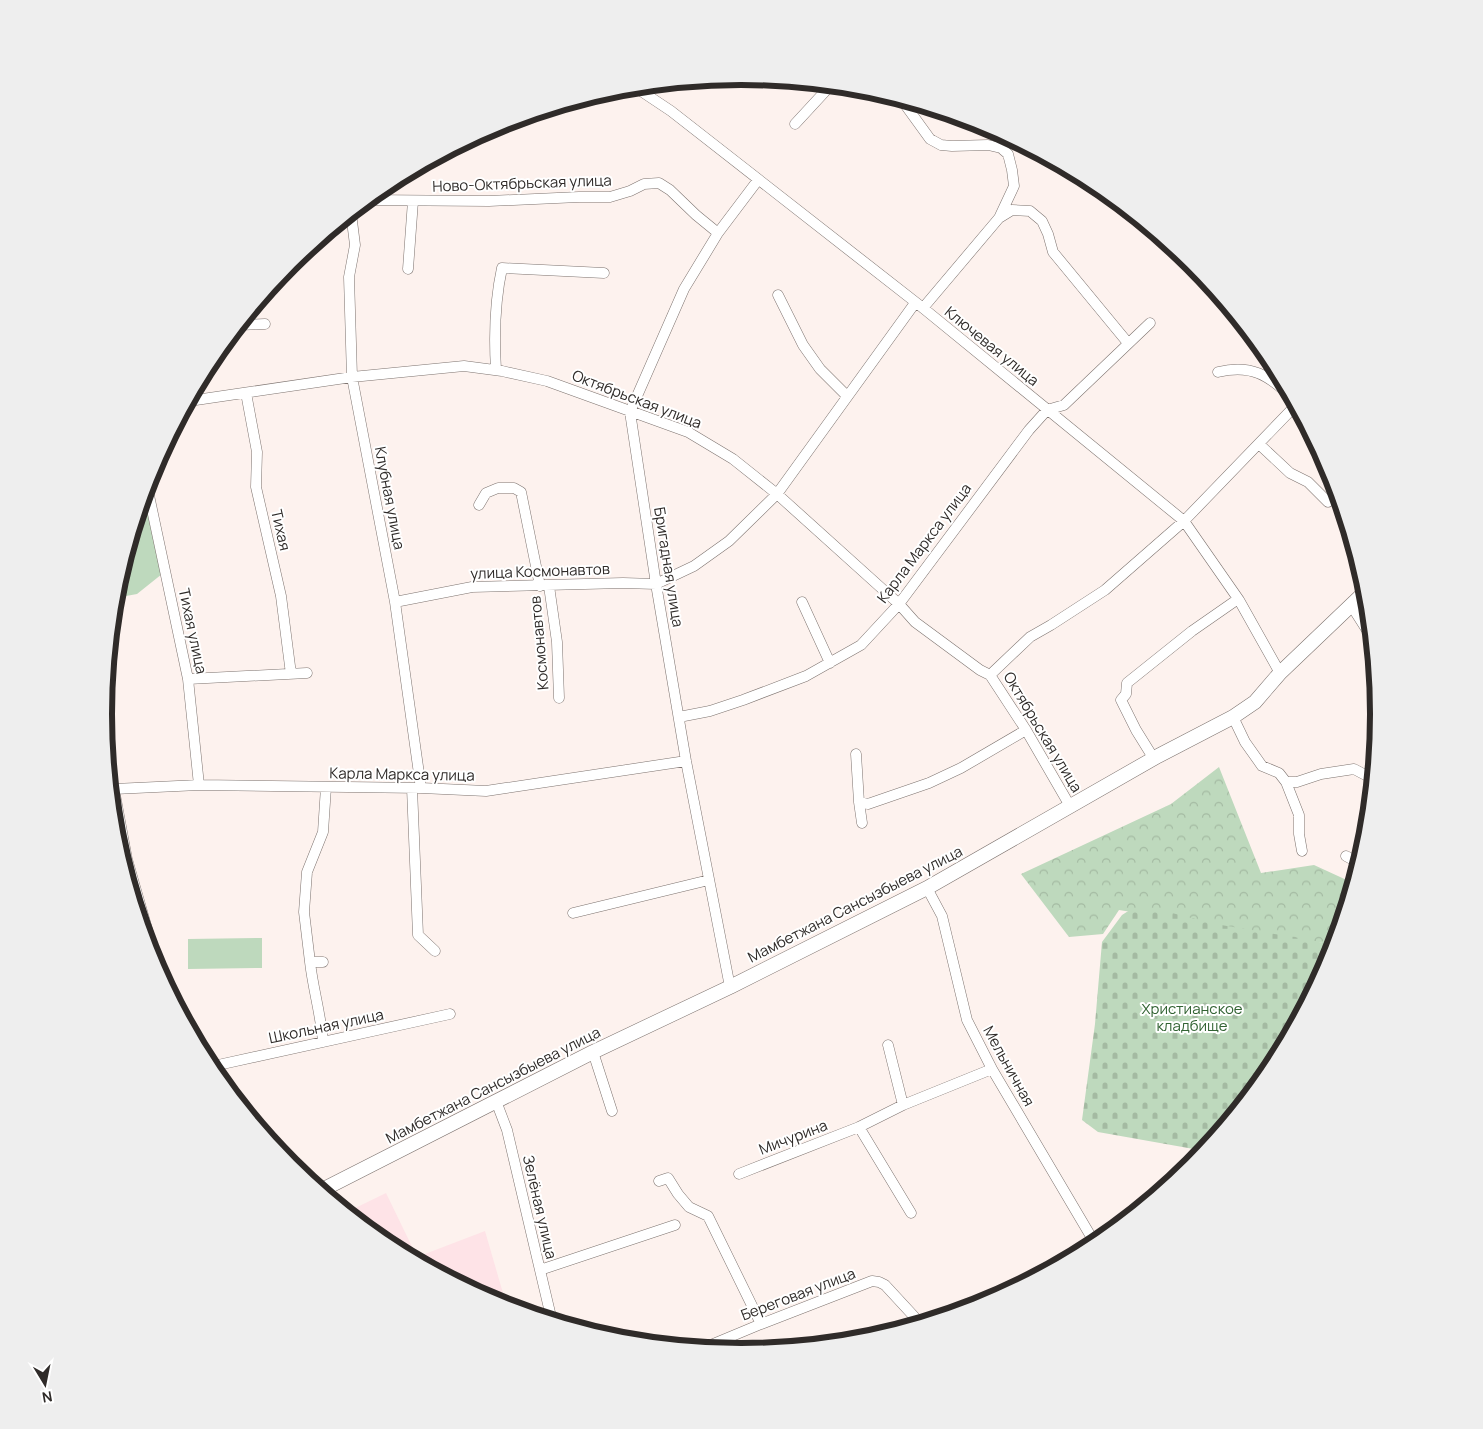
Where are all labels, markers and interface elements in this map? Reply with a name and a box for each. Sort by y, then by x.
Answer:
street label: Ново-Октябрьская улица [432,169,612,197]
street label: Ключевая улица [940,301,1044,391]
street label: Октябрьская улица [569,365,705,433]
street label: Клубная улица [370,445,410,551]
street label: Карла Маркса улица [872,479,976,607]
street label: Бригадная улица [649,505,689,629]
street label: Тихая [266,507,296,553]
street label: улица Космонавтов [470,558,610,584]
street label: Тихая улица [174,586,212,676]
street label: Космонавтов [524,595,554,691]
street label: Октябрьская улица [999,668,1087,796]
street label: Карла Маркса улица [329,762,475,786]
street label: Мамбетжана Сансызбыева улица [744,841,966,967]
park label: Христианское кладбище [1141,998,1243,1036]
street label: Школьная улица [267,1004,385,1048]
street label: Мамбетжана Сансызбыева улица [382,1022,604,1148]
street label: Мельничная [978,1022,1040,1110]
street label: Мичурина [756,1114,830,1160]
street label: Зелёная улица [518,1153,562,1261]
street label: Береговая улица [738,1262,858,1326]
north arrow [20,1359,70,1409]
text: N [41,1387,54,1408]

